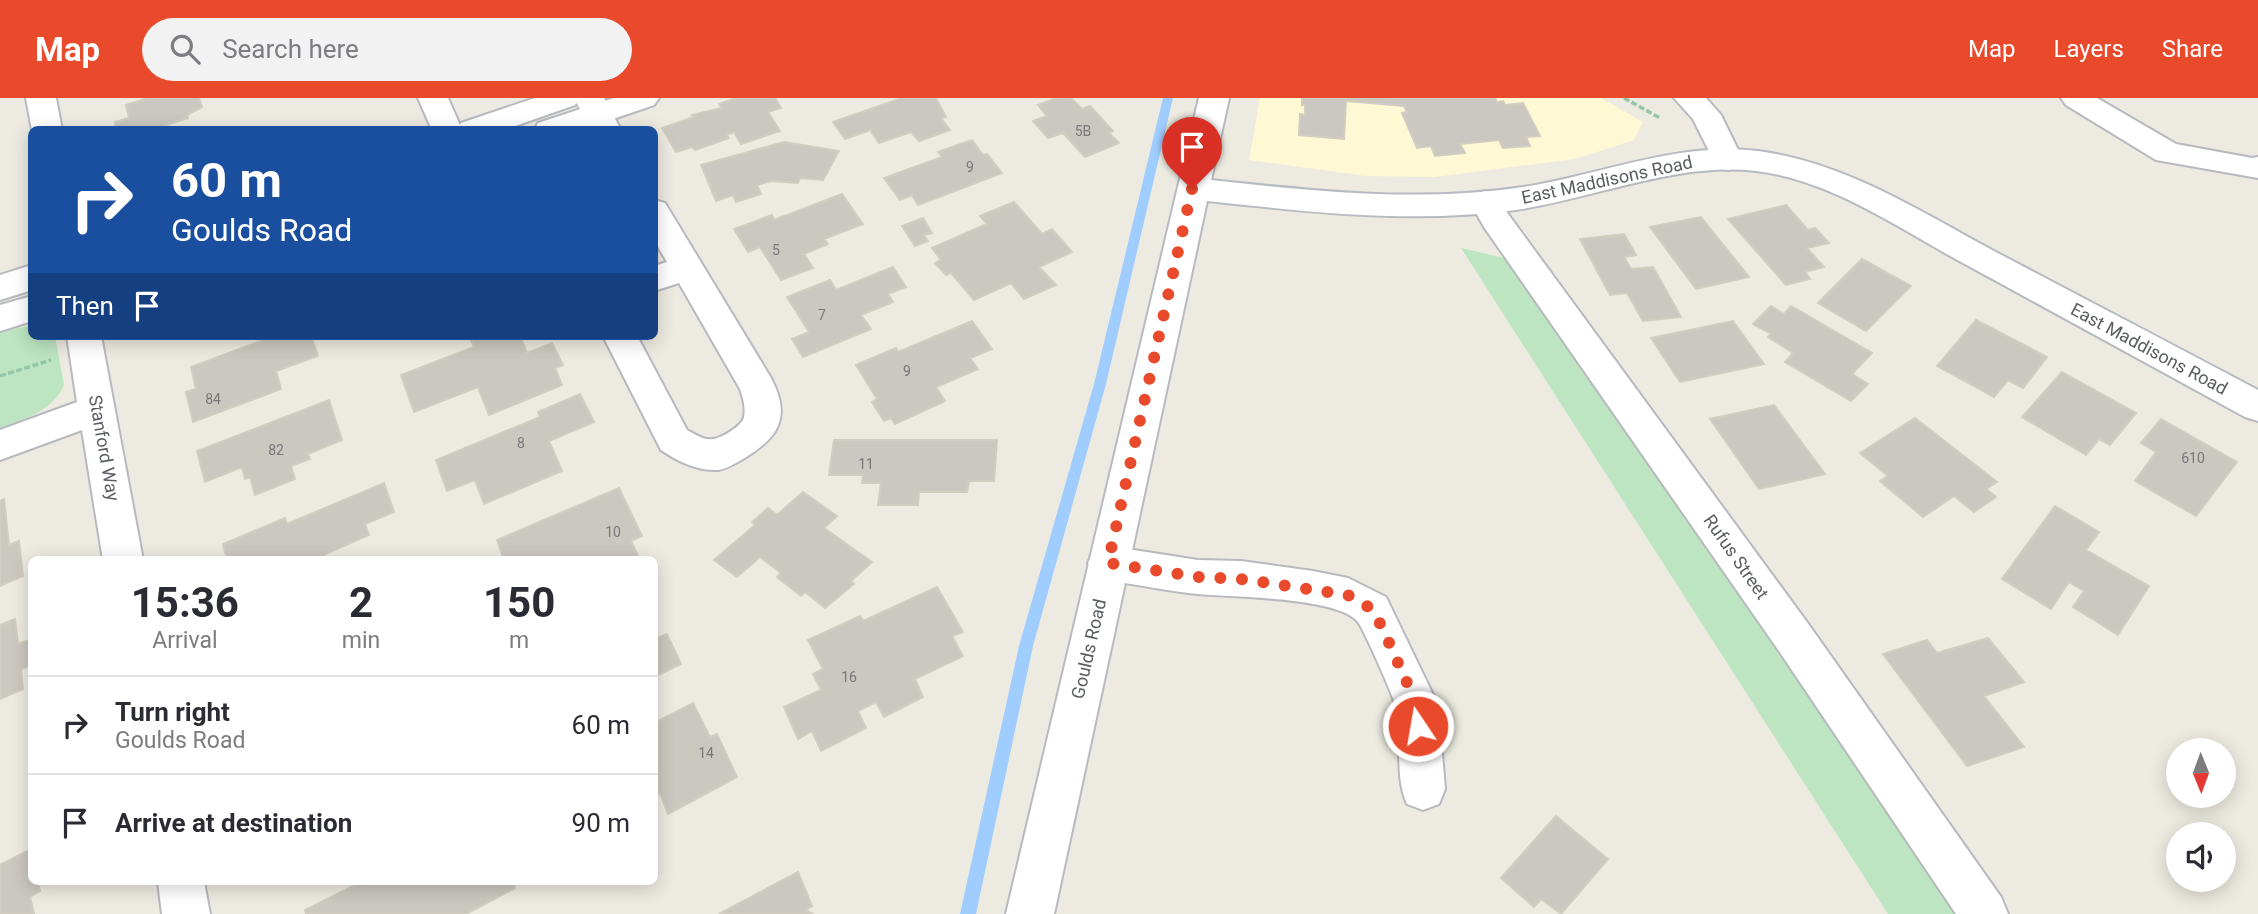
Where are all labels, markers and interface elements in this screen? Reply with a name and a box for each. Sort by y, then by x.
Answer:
search box [142,18,632,81]
text: Map [35,30,100,69]
icon: search [166,30,204,68]
text: Search here [222,34,359,64]
text: Map [1968,35,2016,63]
text: Layers [2054,35,2124,63]
text: Share [2162,35,2223,63]
pin [1162,117,1222,189]
house number: 5B [1075,123,1091,139]
icon: arrive [1173,128,1211,166]
street label: East Maddisons Road [1519,151,1694,208]
text: 60 m [171,152,282,209]
icon: right [56,154,147,245]
house number: 9 [966,159,974,175]
text: Goulds Road [171,211,352,249]
house number: 5 [772,242,780,258]
icon: arrive [128,287,166,325]
text: Then [56,291,114,321]
street label: East Maddisons Road [2067,298,2231,399]
house number: 7 [818,307,826,323]
house number: 9 [903,363,911,379]
house number: 84 [205,391,221,407]
street label: Stanford Way [85,393,124,503]
house number: 8 [517,435,525,451]
house number: 82 [268,442,284,458]
house number: 610 [2181,450,2205,466]
house number: 11 [858,456,874,472]
street label: Rufus Street [1700,510,1773,603]
house number: 10 [605,524,621,540]
text: 15:36 [131,578,239,627]
text: 2 [349,578,373,627]
text: 150 [483,578,555,627]
street label: Goulds Road [1067,597,1110,701]
text: Arrival [152,627,218,654]
text: min [342,627,380,654]
text: m [509,627,529,654]
house number: 16 [841,669,857,685]
position arrow [1381,689,1455,763]
text: Turn right [115,697,230,727]
icon: right [56,706,94,744]
text: 60 m [572,710,630,740]
text: Goulds Road [115,727,245,754]
north arrow [2166,738,2236,808]
map controls [2166,738,2236,892]
house number: 14 [698,745,714,761]
icon: arrive [56,804,94,842]
text: Arrive at destination [115,808,352,838]
text: 90 m [572,808,630,838]
button: sound [2166,822,2236,892]

